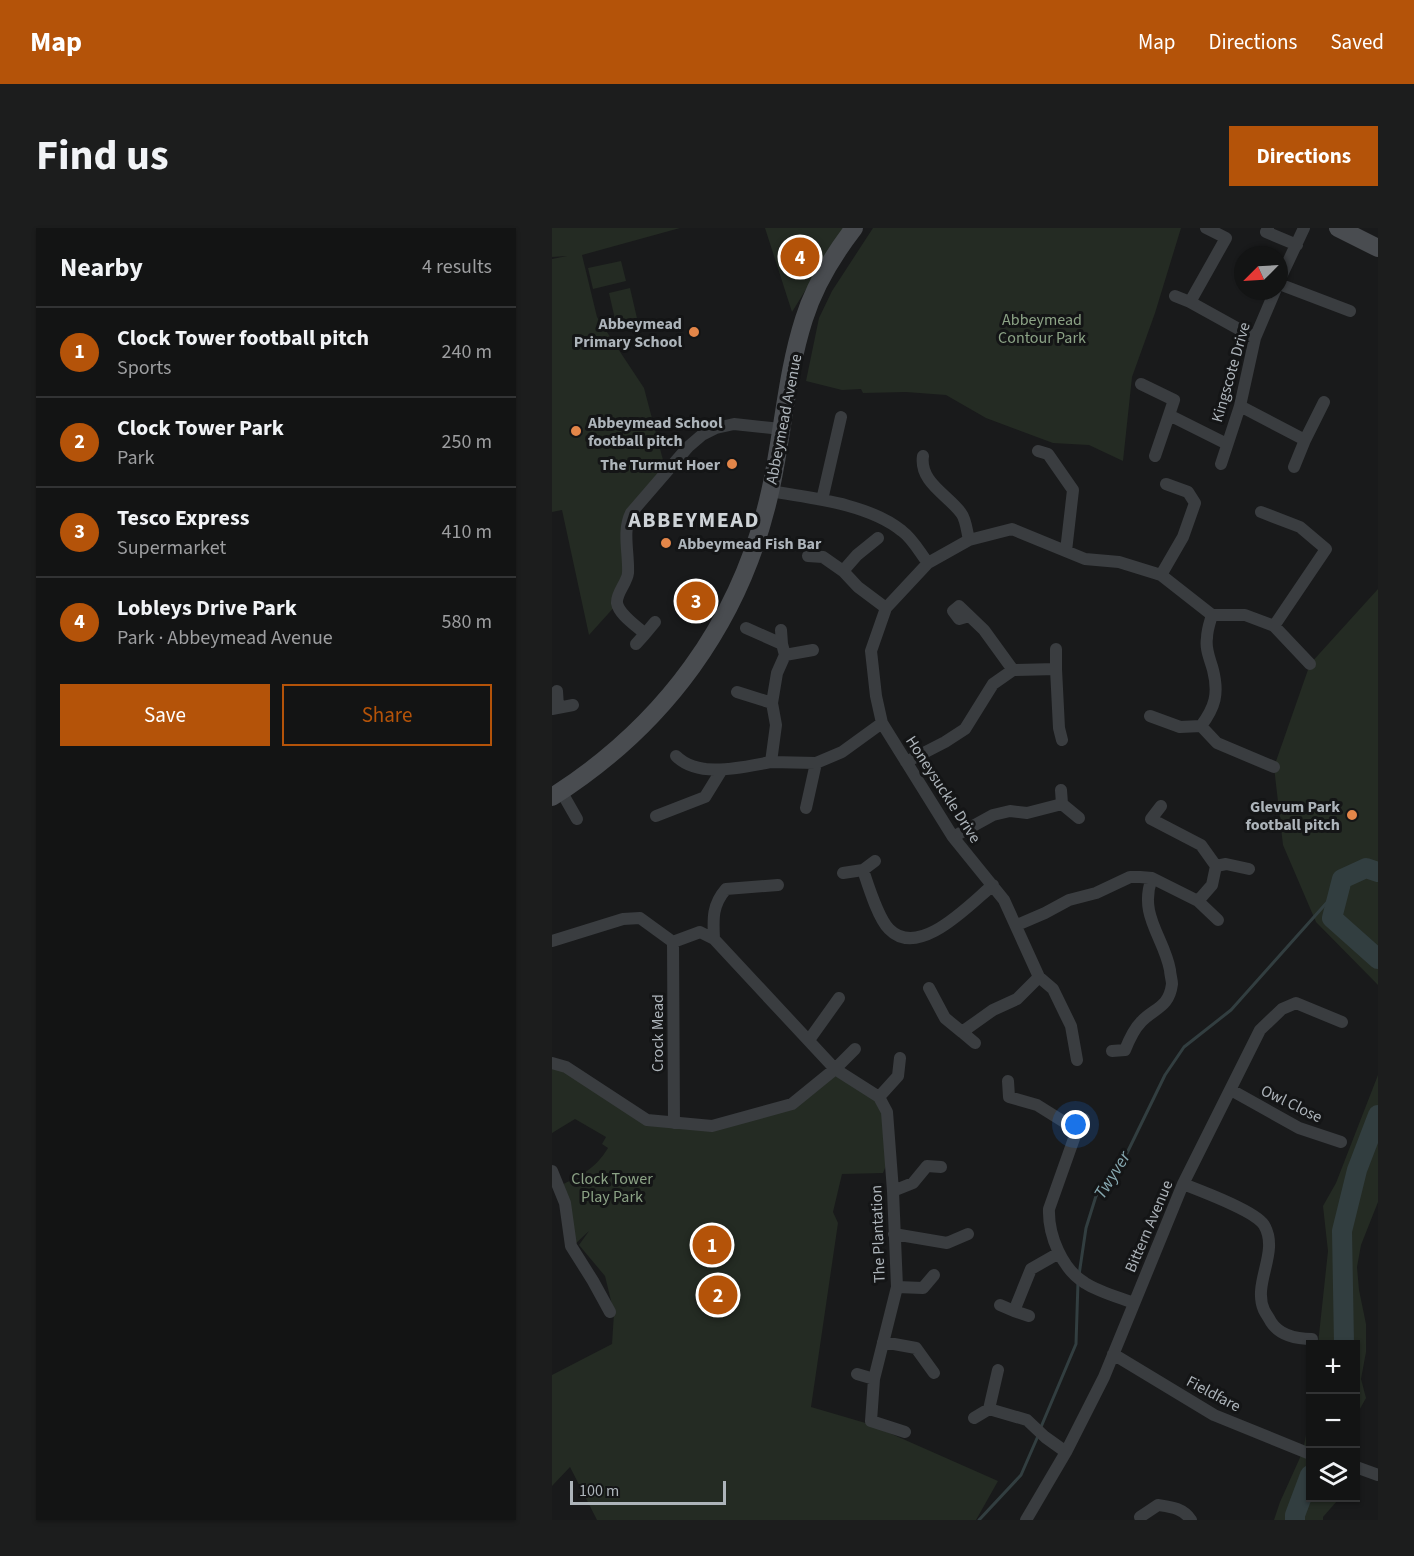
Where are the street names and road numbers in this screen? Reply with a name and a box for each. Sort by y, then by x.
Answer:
street label: Kingscote Drive [1206,320,1256,425]
street label: Abbeymead Avenue [761,352,807,486]
street label: Honeysuckle Drive [900,732,986,848]
street label: Crock Mead [647,994,669,1072]
street label: Owl Close [1257,1080,1326,1128]
street label: Bittern Avenue [1120,1177,1178,1276]
street label: The Plantation [865,1185,891,1283]
street label: Fieldfare [1183,1370,1245,1417]

